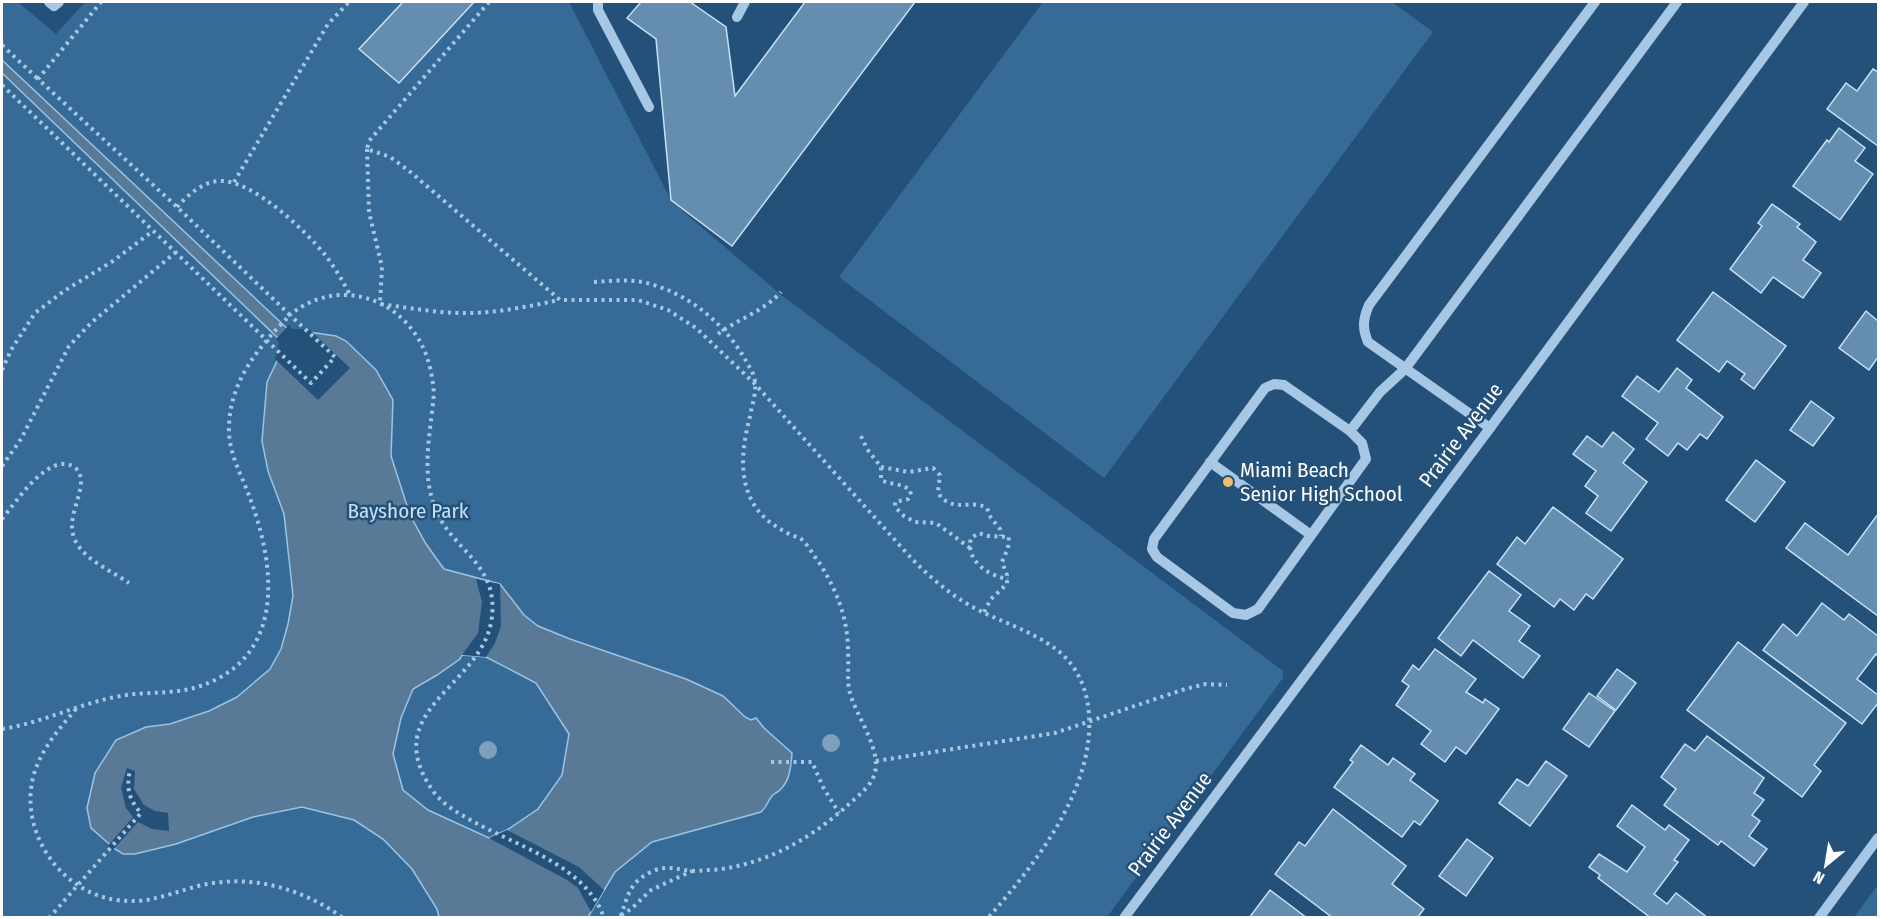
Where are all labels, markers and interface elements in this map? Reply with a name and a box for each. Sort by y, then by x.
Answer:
street label: Prairie Avenue [1413,378,1509,492]
place label: Miami Beach Senior High School [1240,457,1403,507]
marker: Miami Beach Senior High School [1221,475,1235,489]
park label: Bayshore Park [347,498,469,524]
street label: Prairie Avenue [1122,767,1218,881]
north arrow [1796,835,1856,895]
text: N [1810,867,1828,888]

